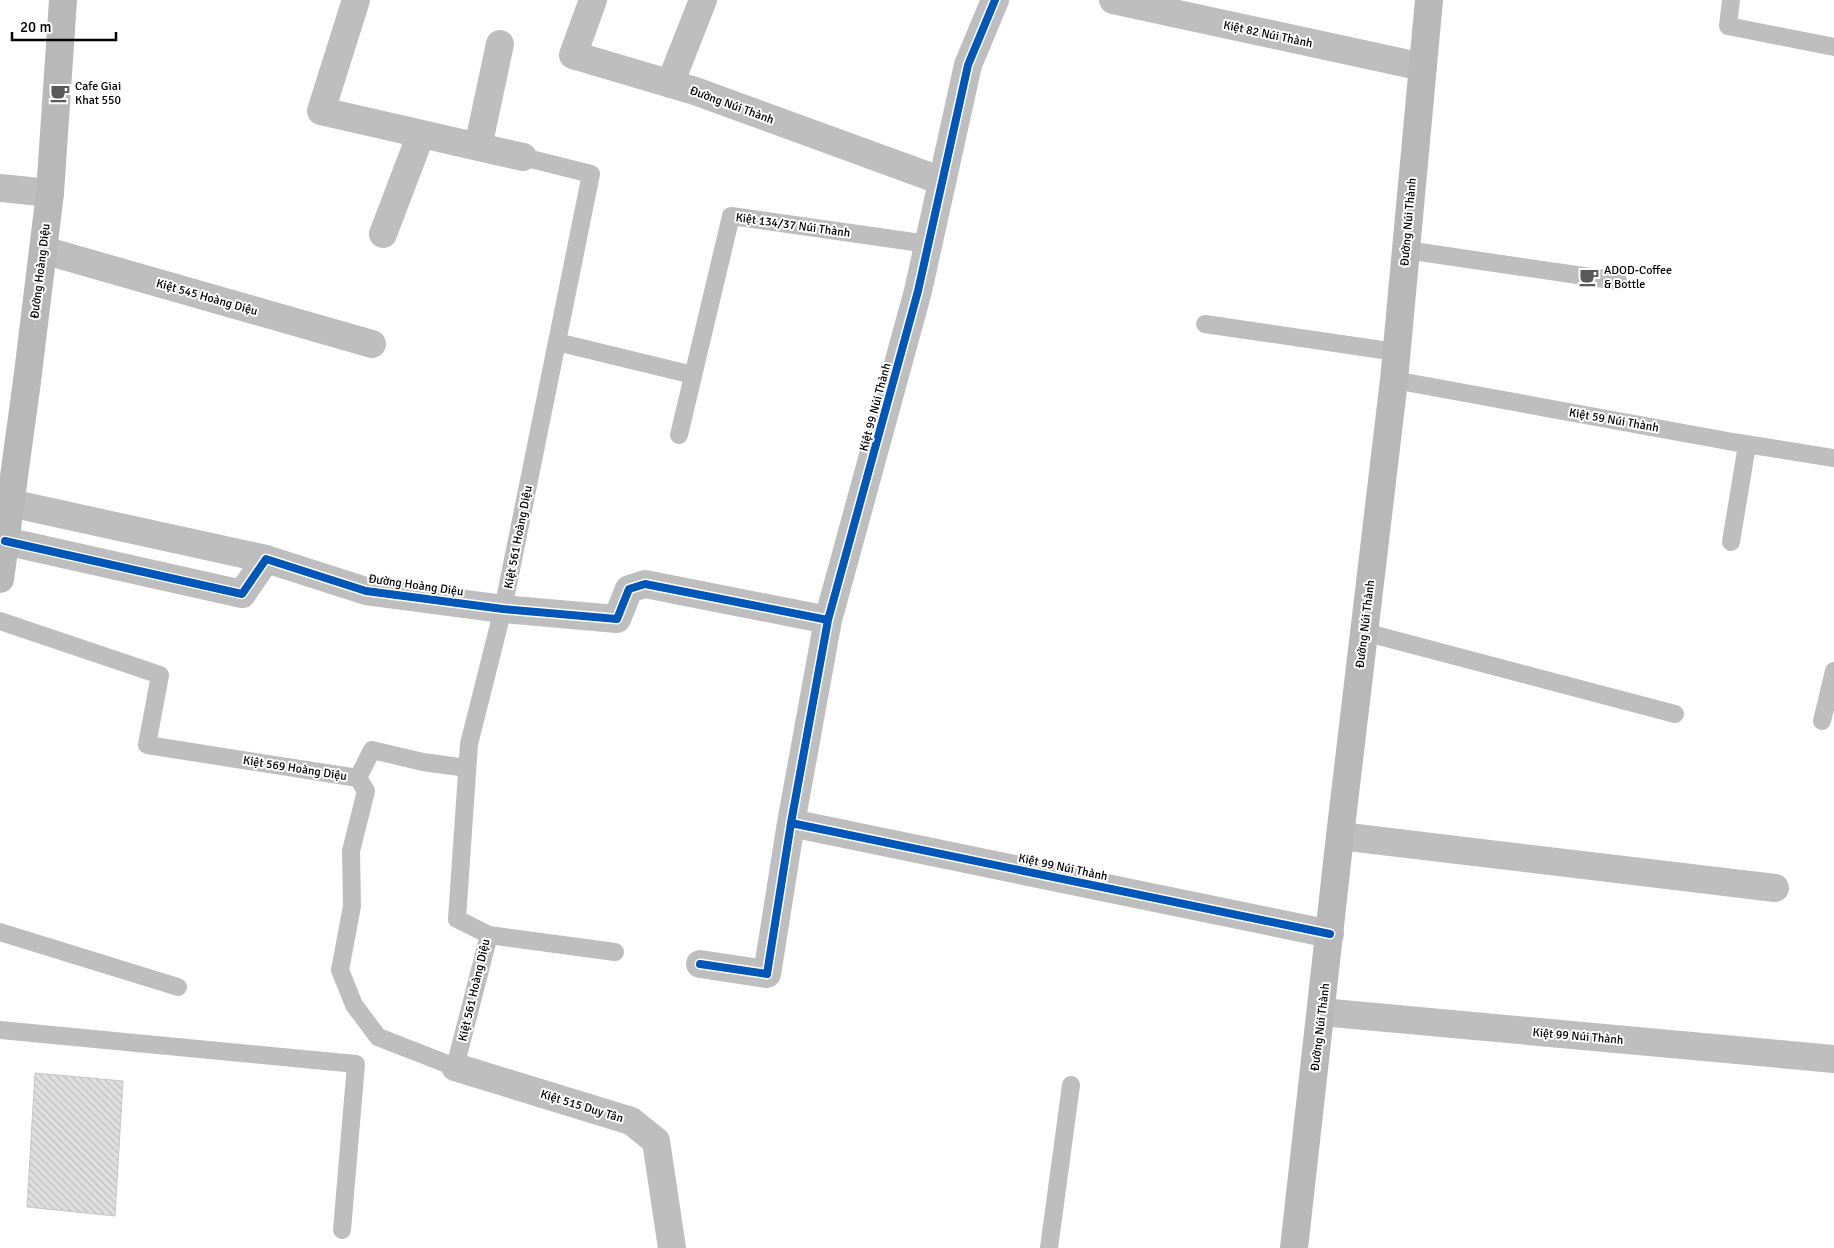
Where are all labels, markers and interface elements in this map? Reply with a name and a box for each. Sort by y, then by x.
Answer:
scale bar [12,10,116,42]
text: 20 m [20,18,51,36]
street label: Kiệt 82 Núi Thành [1222,18,1314,51]
place label: Cafe Giai Khat 550 [75,79,121,108]
cafe icon: Cafe Giai Khat 550 [49,82,71,104]
street label: Đường Núi Thành [688,83,776,128]
street label: Đường Núi Thành [1397,177,1420,267]
street label: Kiệt 134/37 Núi Thành [735,210,851,241]
street label: Đường Hoàng Diệu [27,223,54,320]
place label: ADOD-Coffee & Bottle [1604,263,1672,292]
cafe icon: ADOD-Coffee & Bottle [1578,266,1600,288]
street label: Kiệt 545 Hoàng Diệu [154,276,259,319]
street label: Kiệt 99 Núi Thành [856,361,895,453]
street label: Kiệt 59 Núi Thành [1568,405,1660,436]
street label: Kiệt 561 Hoàng Diệu [501,484,536,590]
street label: Đường Hoàng Diệu [367,571,464,600]
street label: Đường Núi Thành [1353,579,1378,669]
street label: Kiệt 569 Hoàng Diệu [242,753,348,784]
street label: Kiệt 99 Núi Thành [1017,851,1109,884]
street label: Kiệt 561 Hoàng Diệu [455,937,494,1043]
street label: Đường Núi Thành [1308,982,1333,1072]
street label: Kiệt 99 Núi Thành [1532,1025,1624,1048]
street label: Kiệt 515 Duy Tân [539,1087,625,1126]

